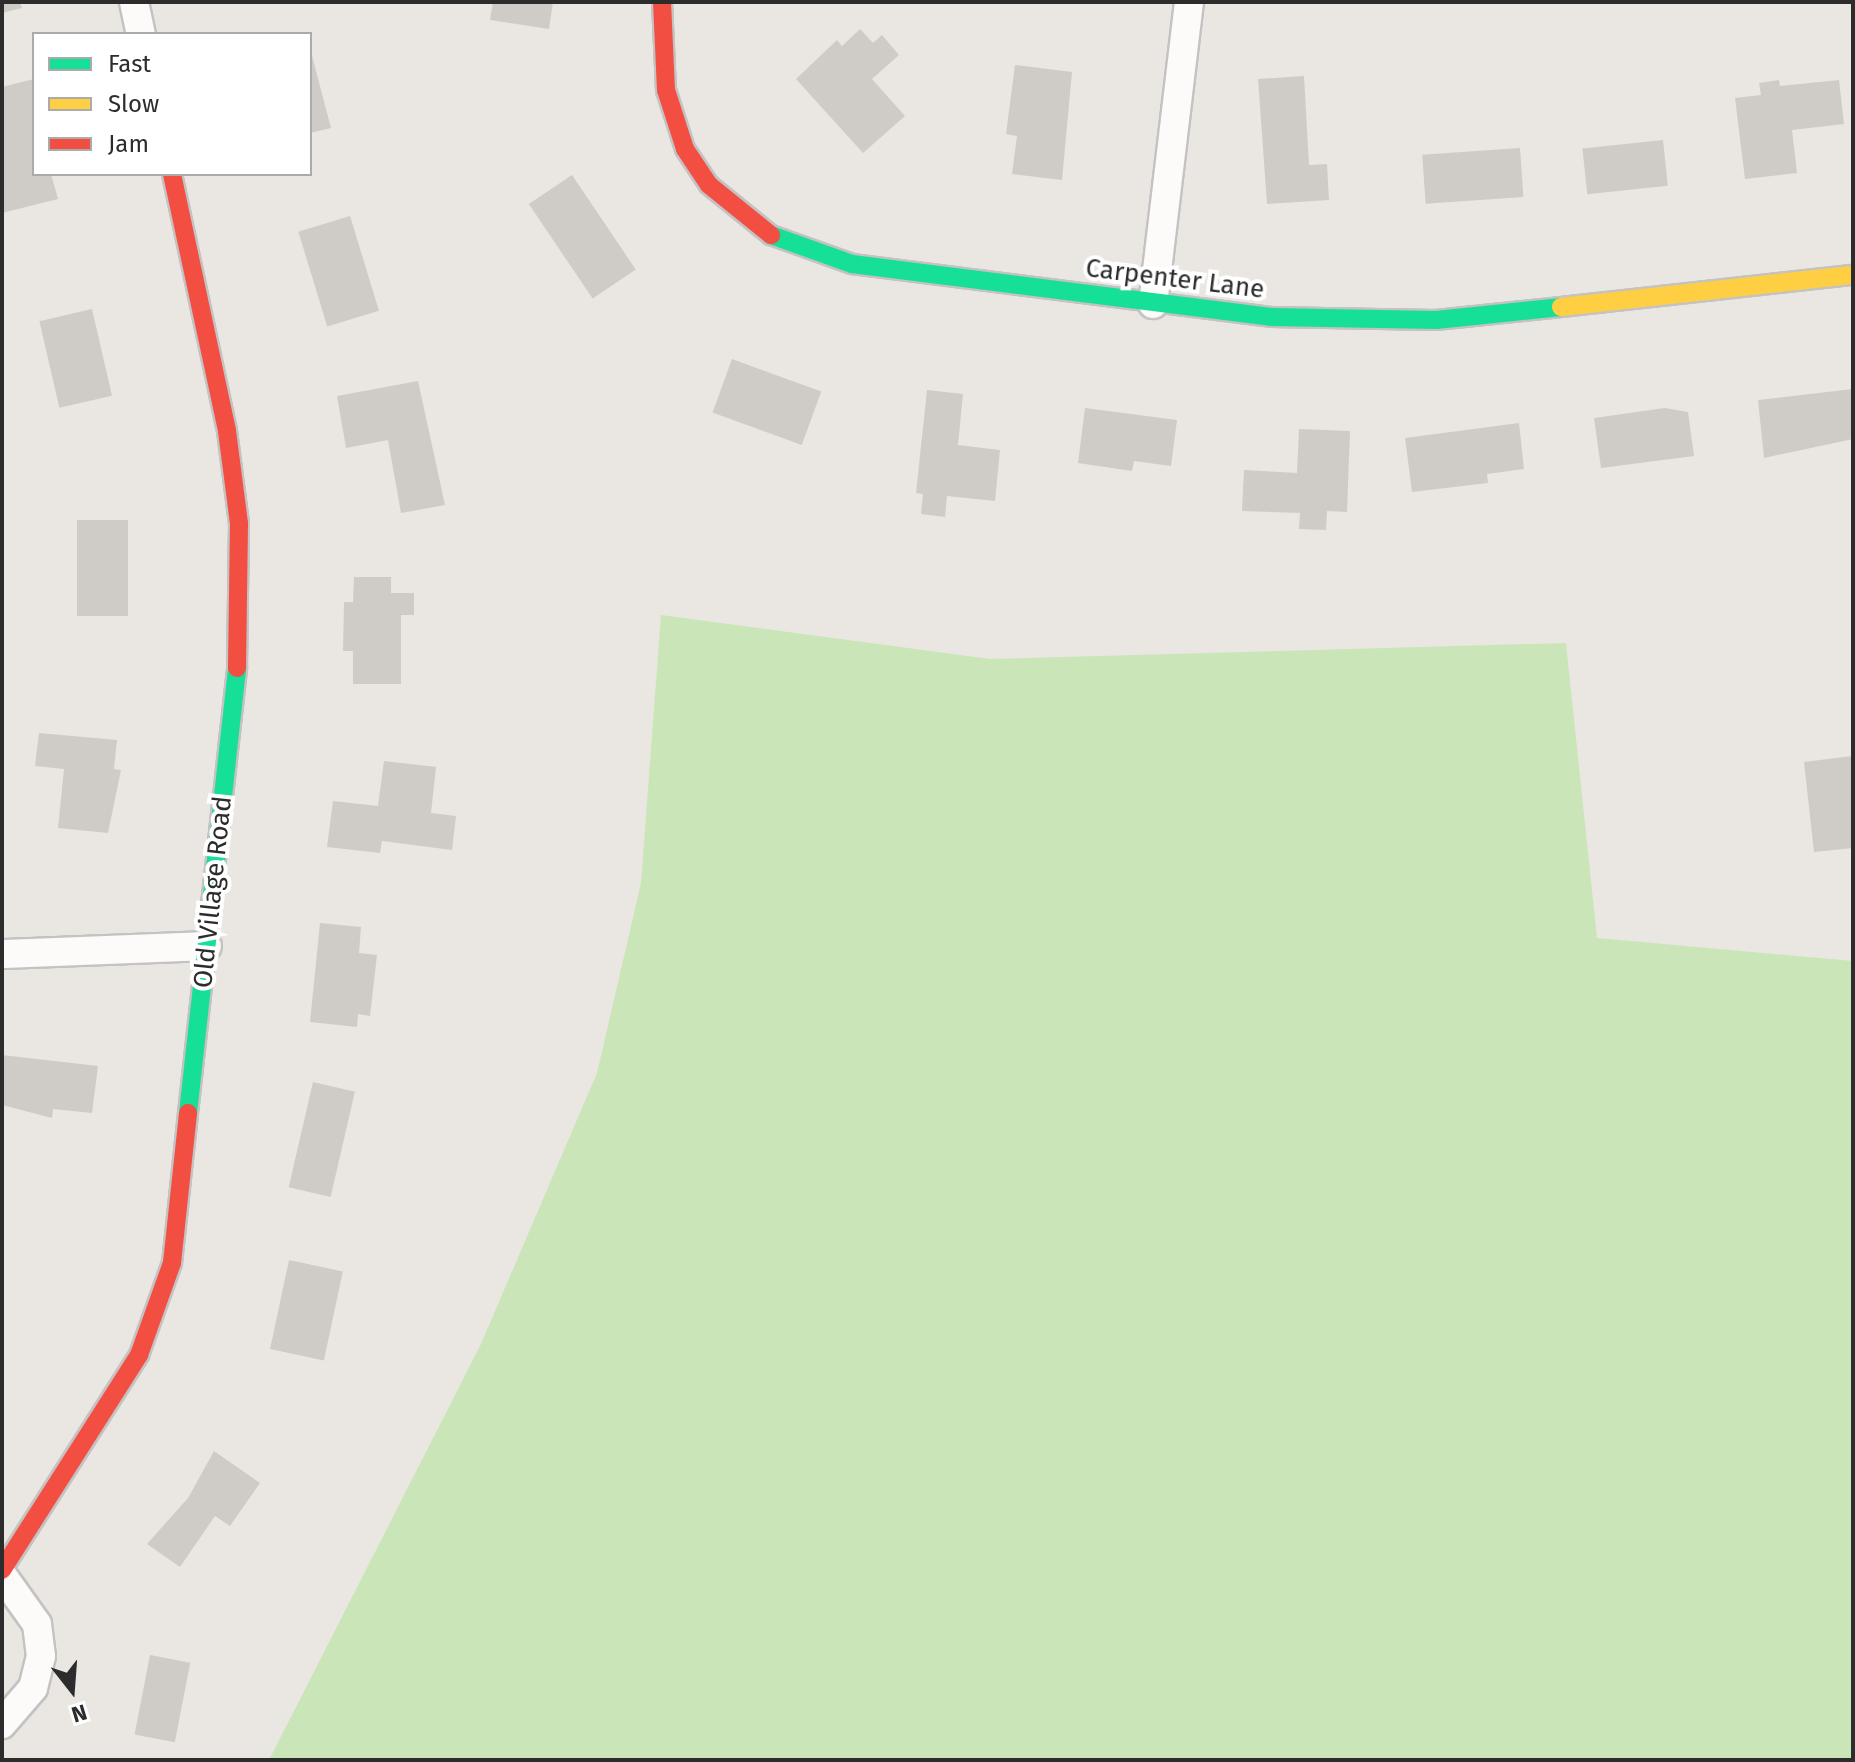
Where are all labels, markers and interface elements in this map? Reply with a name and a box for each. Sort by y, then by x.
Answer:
legend [32,32,312,176]
text: Fast [108,50,151,78]
text: Slow [108,90,159,118]
text: Jam [108,130,149,158]
street label: Carpenter Lane [1084,253,1266,305]
street label: Old Village Road [187,794,239,990]
north arrow [32,1650,112,1730]
text: N [68,1698,90,1728]

